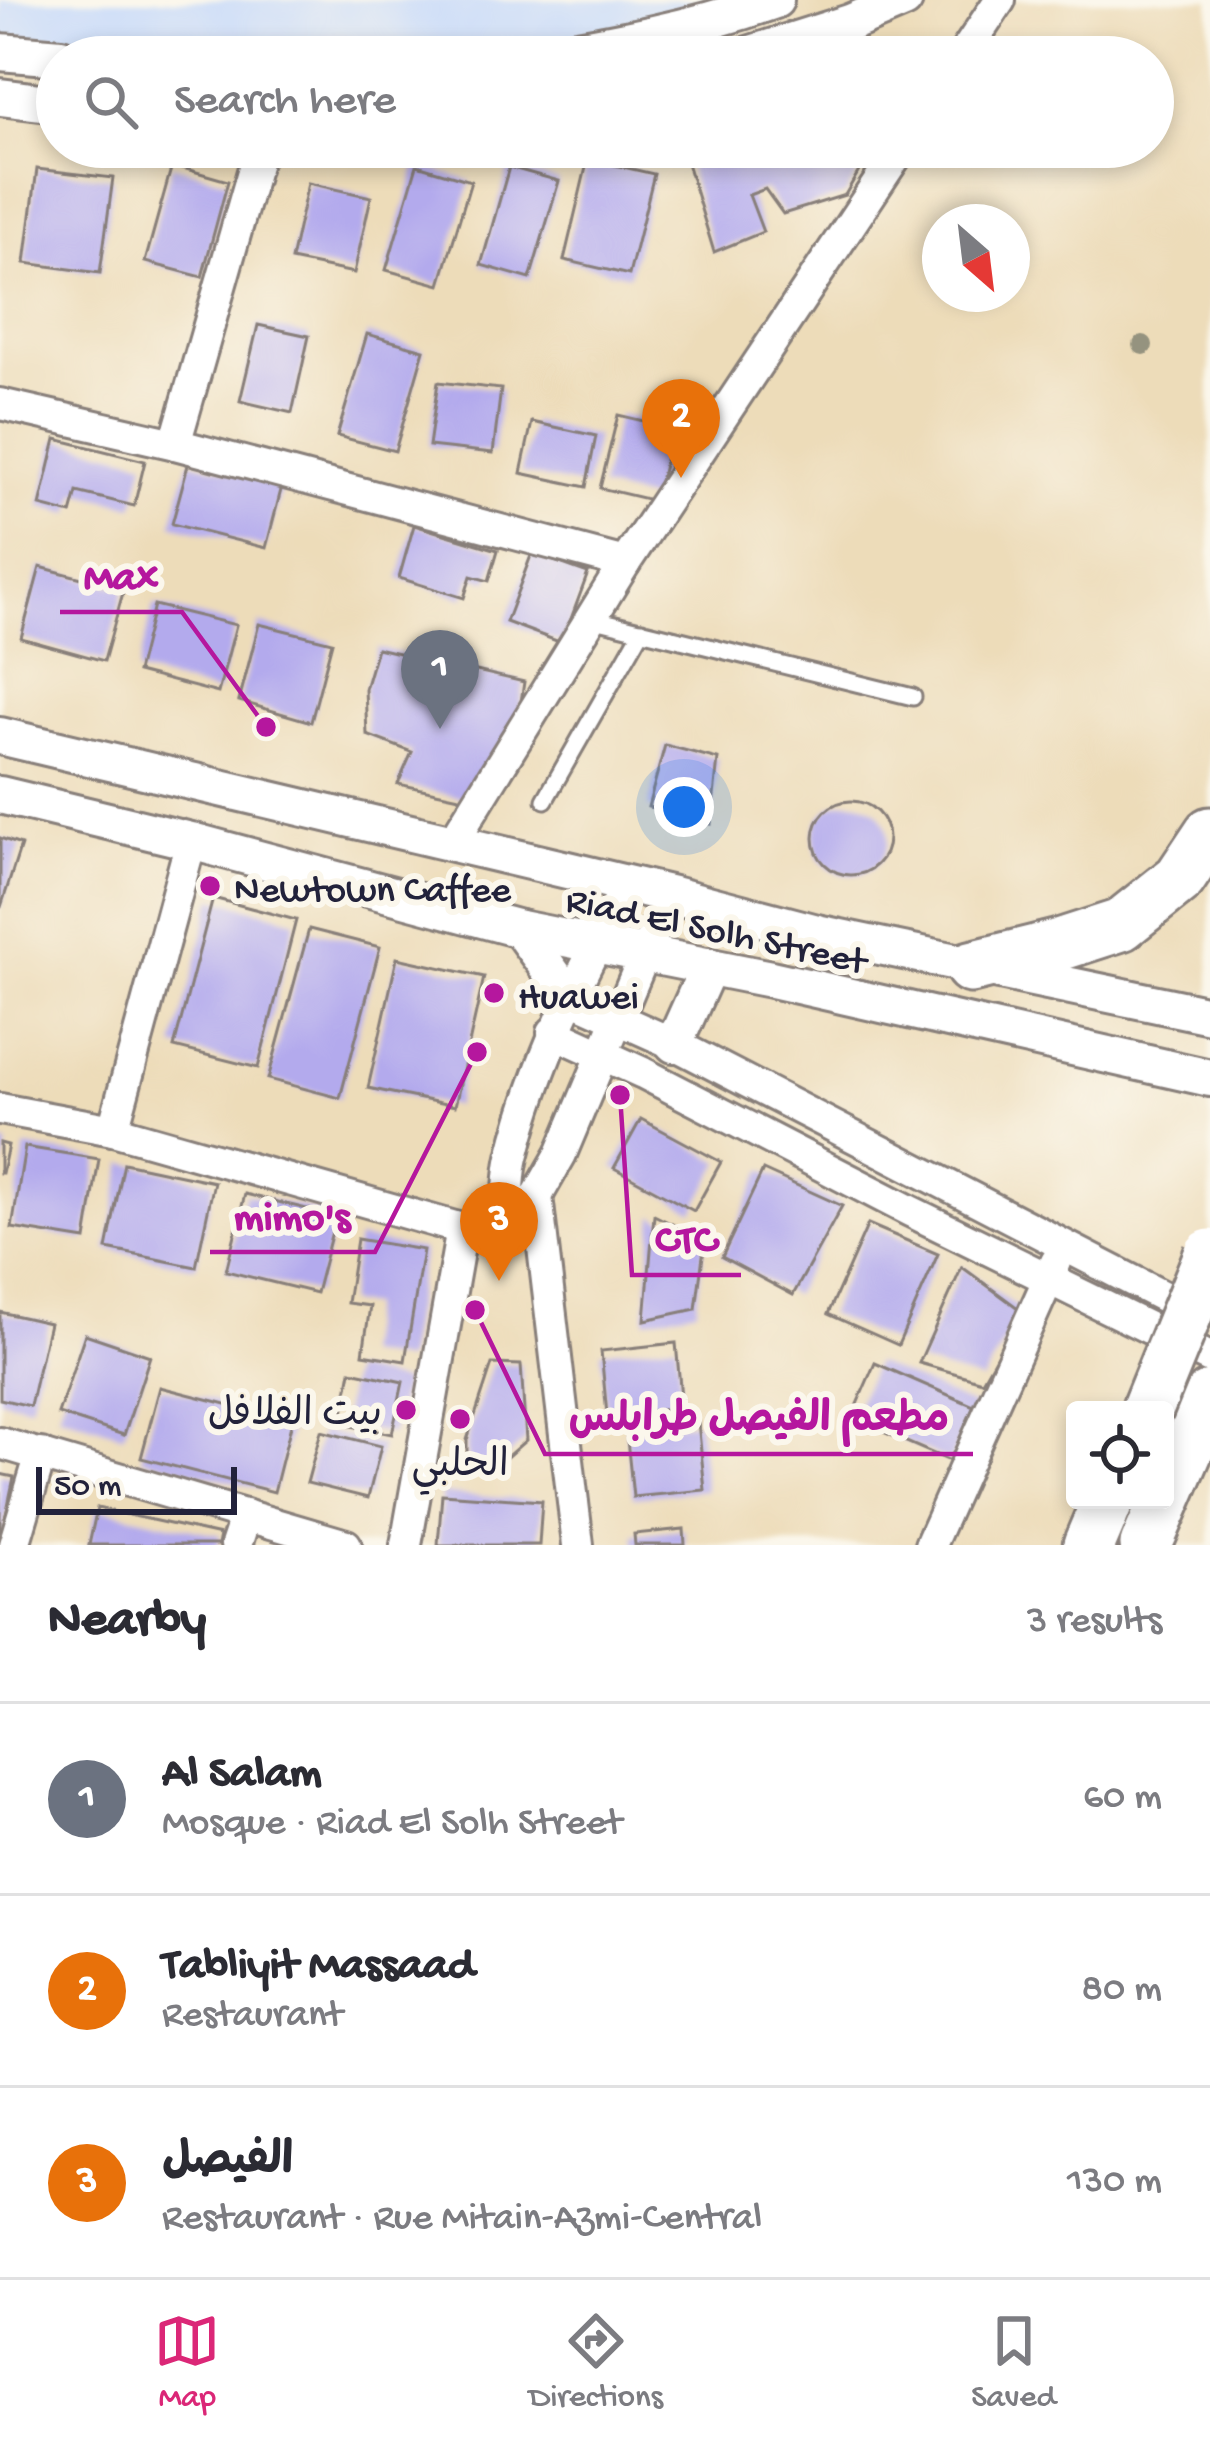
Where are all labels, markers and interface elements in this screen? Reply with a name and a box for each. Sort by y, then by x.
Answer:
search box [36,36,1174,168]
icon: search [78,69,144,135]
text: Search here [174,76,396,129]
north arrow [922,204,1030,312]
pin: 2 [642,379,720,478]
callout: Max [60,534,182,612]
text: Max [84,556,159,605]
pin: 1 [401,630,479,729]
your location [654,777,714,837]
place label: Newtown Caffee [234,870,512,916]
marker: Newtown Caffee [197,873,223,899]
street label: Riad El Solh Street [561,880,873,989]
place label: Huawei [518,977,639,1023]
marker: Huawei [481,980,507,1006]
callout: mimo's [210,1174,375,1252]
pin: 3 [460,1182,538,1281]
text: mimo's [234,1196,353,1245]
callout: CTC [632,1197,741,1275]
text: CTC [655,1219,720,1268]
callout: مطعم الفيصل طرابلس [545,1376,973,1454]
place label: بيت الفلافل [208,1394,382,1440]
marker: بيت الفلافل [393,1397,419,1423]
text: مطعم الفيصل طرابلس [569,1397,949,1447]
map controls [1066,1401,1174,1509]
button: locate [1066,1401,1174,1509]
marker: الحلبي [447,1406,473,1432]
place label: الحلبي [411,1445,509,1495]
scale bar [36,1461,237,1514]
text: 50 m [54,1469,121,1507]
text: Nearby [48,1593,206,1653]
text: 3 results [1027,1600,1162,1646]
text: Al Salam [162,1749,322,1802]
text: 1 [79,1776,95,1822]
text: 60 m [1083,1776,1162,1822]
text: Mosque · Riad El Solh Street [162,1802,622,1848]
text: Tabliyit Massaad [162,1941,474,1994]
text: 2 [77,1968,97,2014]
text: 80 m [1082,1968,1162,2014]
text: Restaurant [162,1994,343,2040]
text: الفيصل [162,2137,293,2190]
text: 3 [77,2160,97,2206]
text: 130 m [1067,2160,1162,2206]
text: Restaurant · Rue Mitain-Azmi-Central [162,2197,762,2243]
tab: Map [154,2308,220,2418]
tab: Directions [529,2308,663,2418]
tab: Saved [971,2308,1056,2418]

